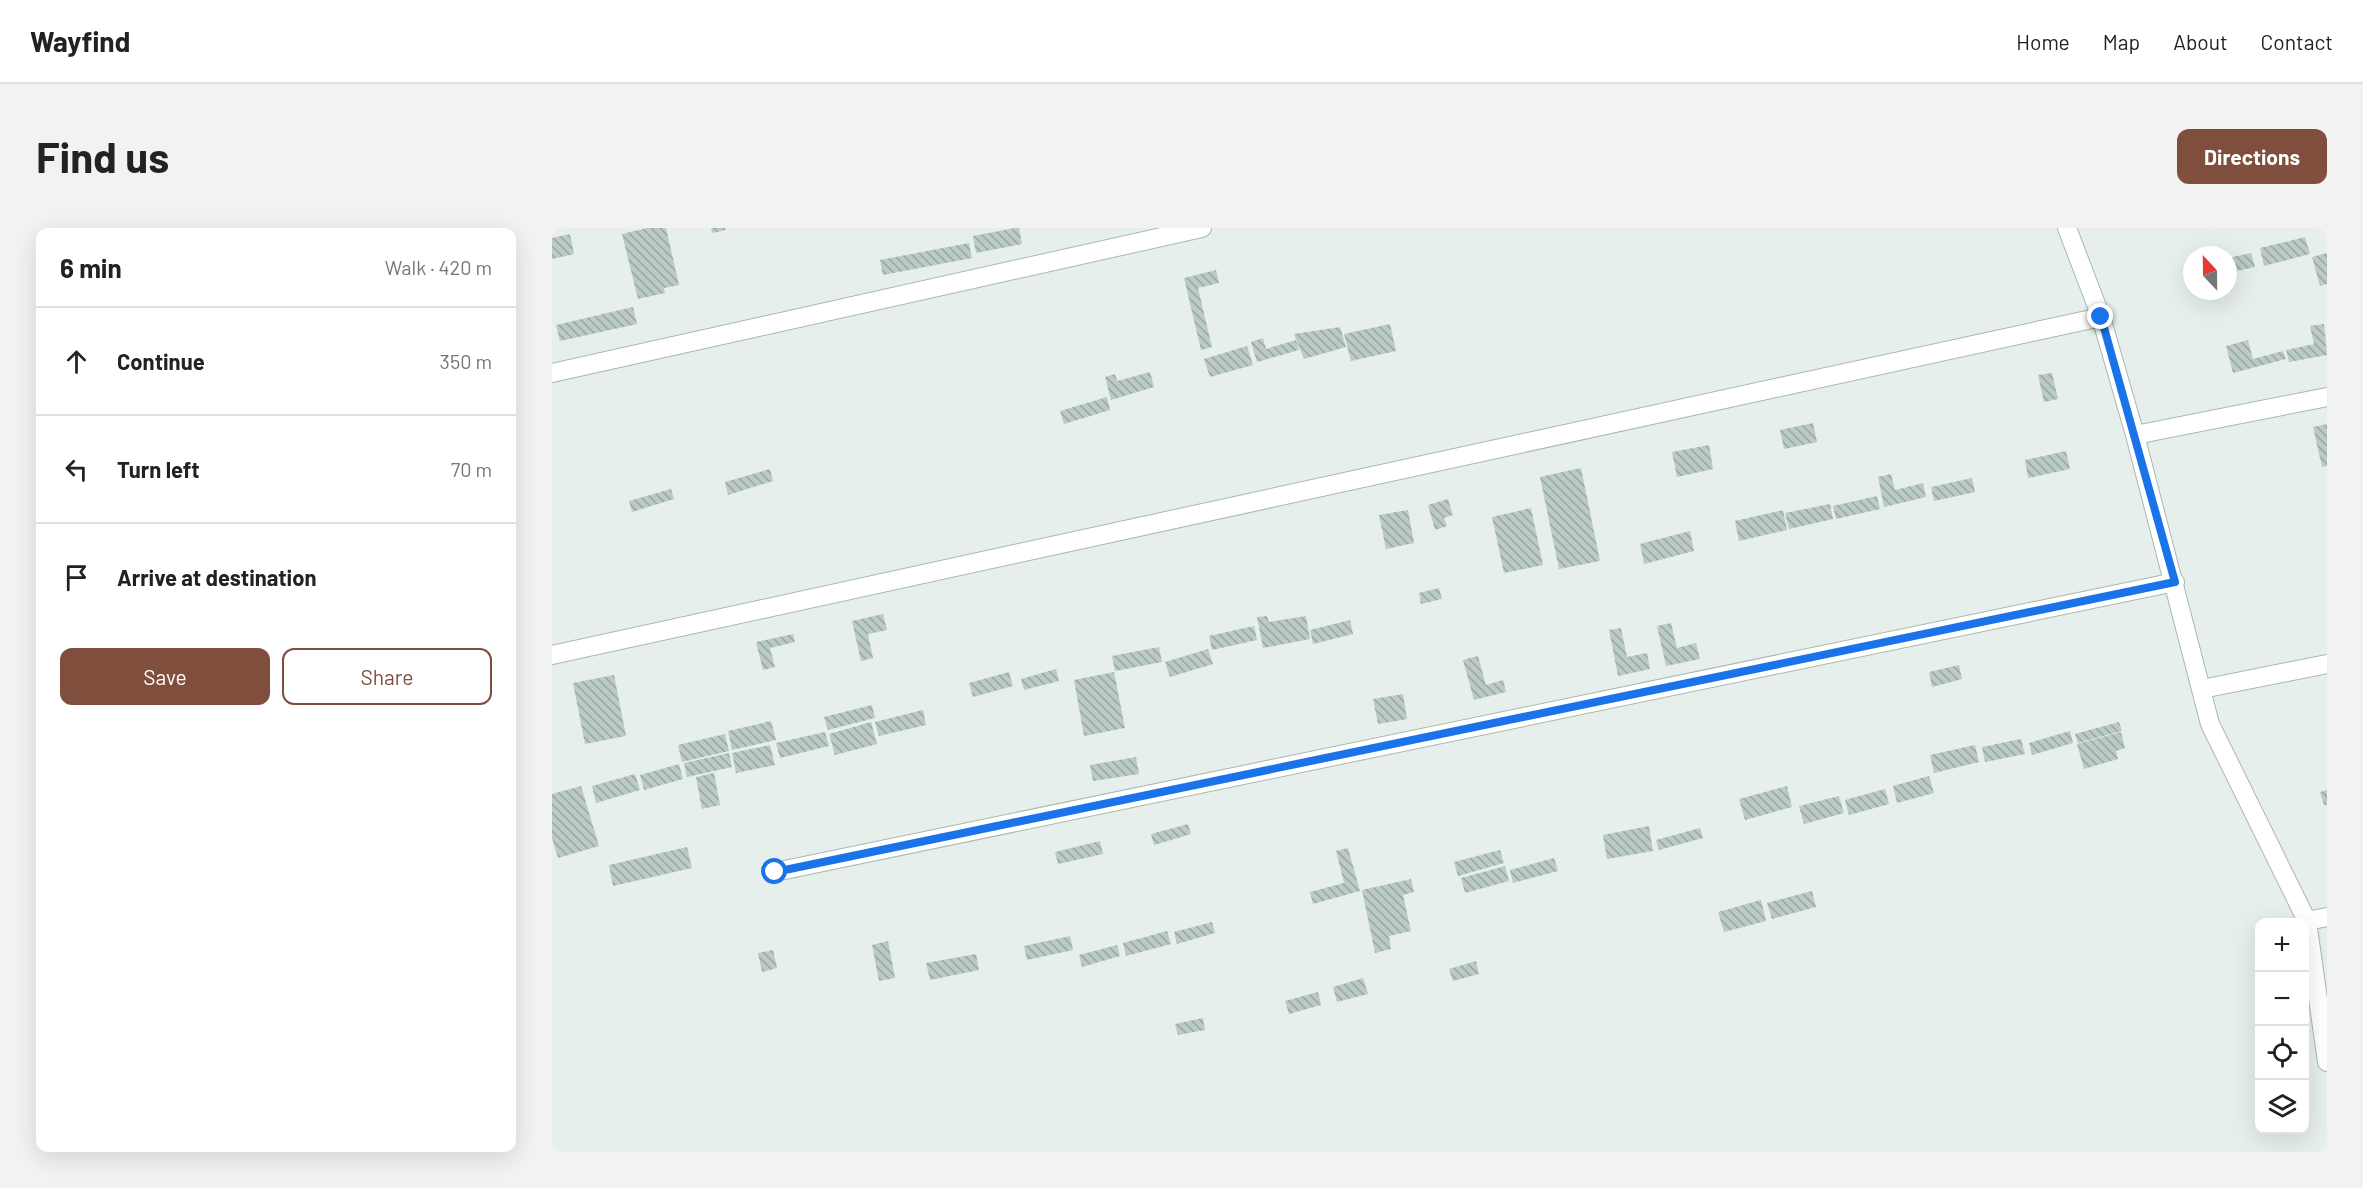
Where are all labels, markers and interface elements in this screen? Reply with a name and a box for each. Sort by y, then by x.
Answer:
text: Wayfind [30,24,130,58]
text: Home [2016,29,2070,54]
text: Map [2103,29,2140,54]
text: About [2173,29,2228,54]
text: Contact [2261,29,2333,54]
button: Directions [2177,129,2327,184]
text: Find us [36,131,169,181]
north arrow [2183,246,2237,300]
text: 6 min [60,252,122,283]
text: Walk · 420 m [385,255,492,279]
route end [2087,303,2113,329]
icon: ahead [60,345,93,378]
text: Continue [117,348,205,374]
text: 350 m [440,349,492,373]
icon: left [60,453,93,486]
text: Turn left [117,456,200,482]
text: 70 m [451,457,492,481]
icon: arrive [60,561,93,594]
text: Arrive at destination [117,564,316,590]
button: Save [60,648,270,705]
button: Share [282,648,492,705]
route start [761,858,787,884]
map controls [2255,918,2309,1134]
button: + [2255,918,2309,972]
button: − [2255,972,2309,1026]
button: locate [2255,1026,2309,1080]
button: layers [2255,1080,2309,1134]

